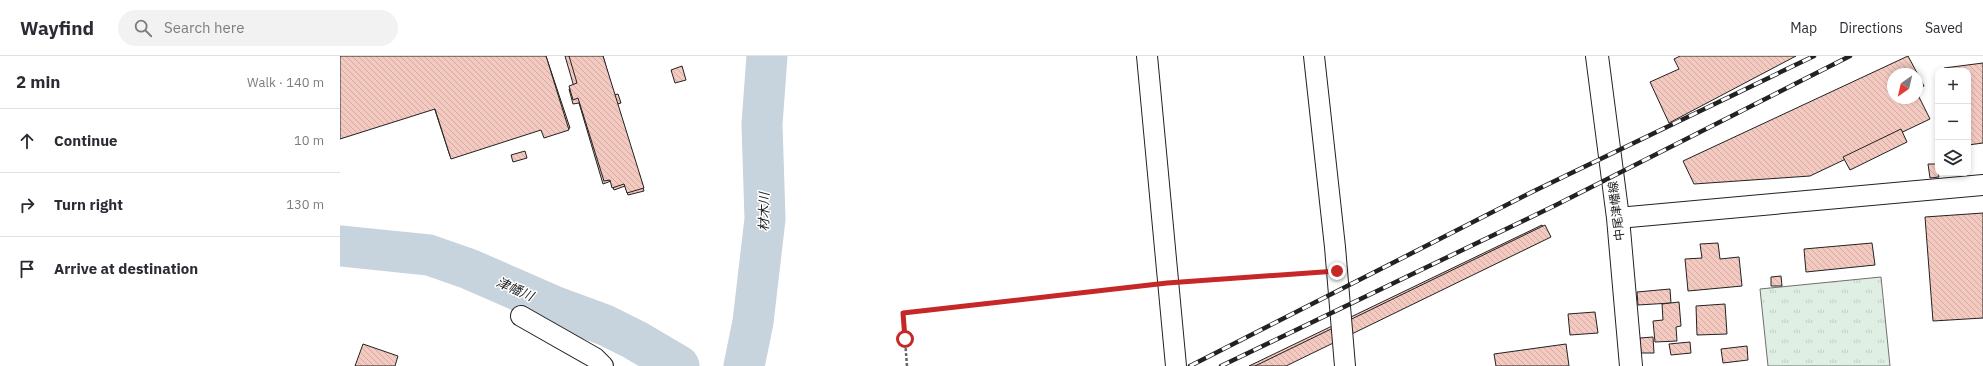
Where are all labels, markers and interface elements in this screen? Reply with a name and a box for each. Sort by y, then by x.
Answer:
search box [118,10,398,46]
text: Wayfind [20,16,94,40]
icon: search [132,17,154,39]
text: Search here [164,18,244,37]
text: Map [1790,19,1817,37]
text: Directions [1839,19,1903,37]
text: Saved [1925,19,1963,37]
north arrow [1887,68,1923,104]
map controls [1935,68,1971,176]
button: + [1935,68,1971,104]
text: 2 min [16,71,60,93]
text: Walk · 140 m [247,74,324,91]
button: − [1935,104,1971,140]
icon: ahead [16,130,38,152]
text: Continue [54,131,118,150]
text: 10 m [294,132,324,149]
button: layers [1935,140,1971,176]
street label: 中尾津幡線 [1605,180,1627,242]
water label: 材木川 [755,190,773,232]
icon: right [16,194,38,216]
text: Turn right [54,195,123,214]
text: 130 m [286,196,324,213]
icon: arrive [16,258,38,280]
text: Arrive at destination [54,259,198,278]
route end [1328,262,1346,280]
water label: 津幡川 [494,273,538,306]
route start [896,330,914,348]

